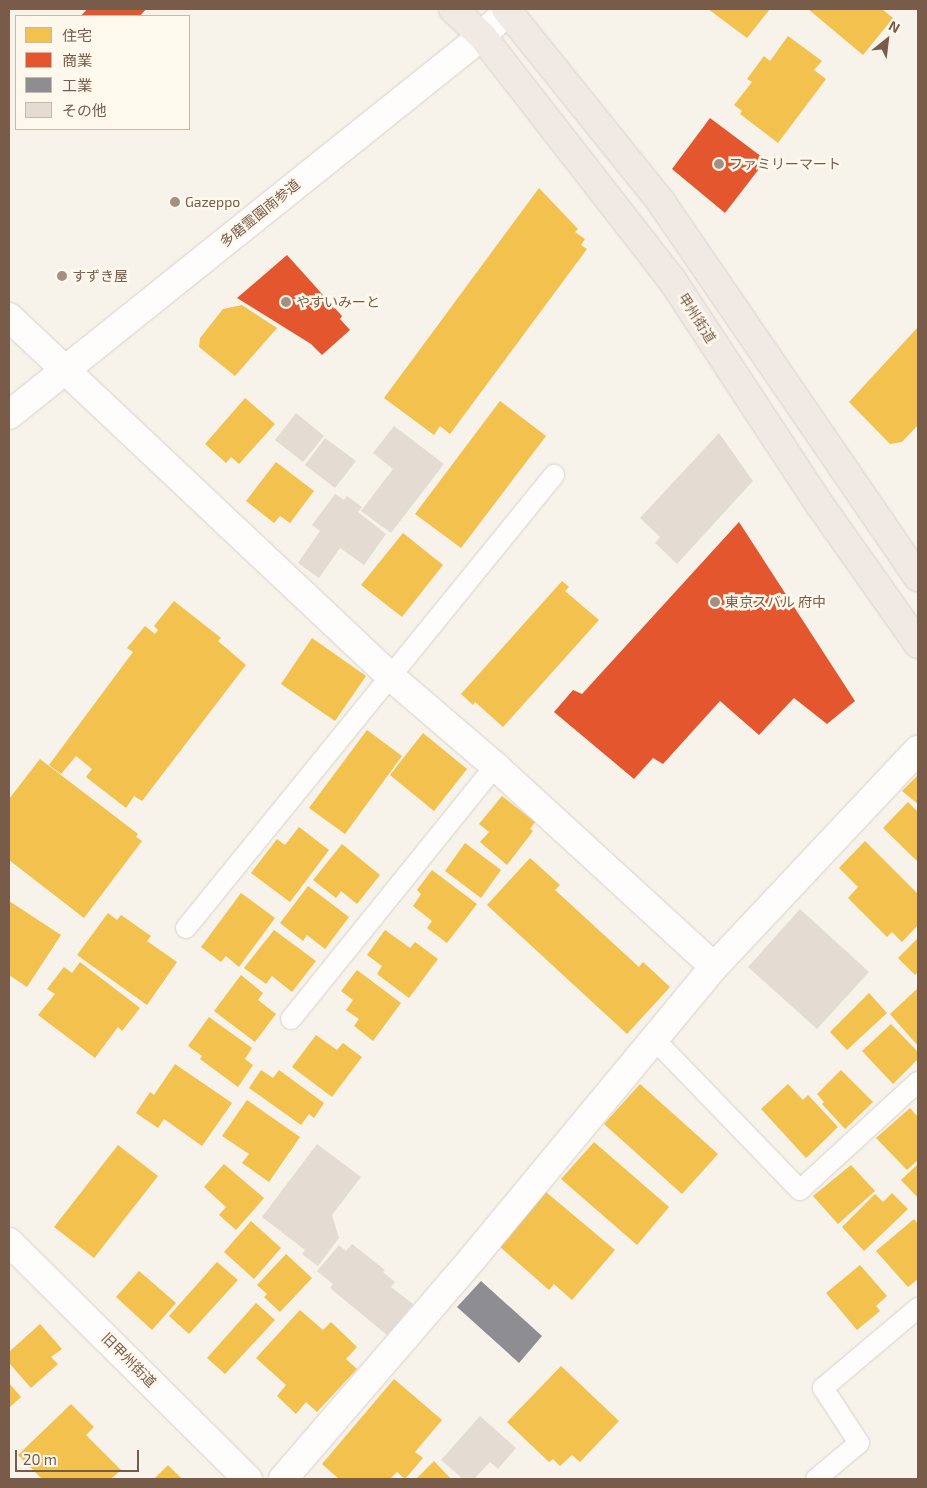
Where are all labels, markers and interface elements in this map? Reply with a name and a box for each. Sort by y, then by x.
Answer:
legend [15,15,190,130]
north arrow [862,15,912,65]
text: N [886,17,903,36]
text: 住宅 [62,26,92,44]
text: 商業 [62,51,92,69]
text: 工業 [62,76,92,94]
text: その他 [62,101,107,119]
place label: ファミリーマート [729,156,841,172]
marker: ファミリーマート [713,158,725,170]
street label: 多磨霊園南参道 [217,176,303,250]
place label: Gazeppo [185,194,240,210]
marker: Gazeppo [169,196,181,208]
place label: すずき屋 [72,268,128,284]
marker: すずき屋 [56,270,68,282]
street label: 甲州街道 [675,290,719,346]
place label: やすいみーと [296,294,380,310]
marker: やすいみーと [280,296,292,308]
place label: 東京スバル 府中 [725,594,826,610]
marker: 東京スバル 府中 [709,596,721,608]
street label: 旧甲州街道 [98,1329,160,1391]
scale bar [18,1440,141,1472]
text: 20 m [23,1450,57,1468]

